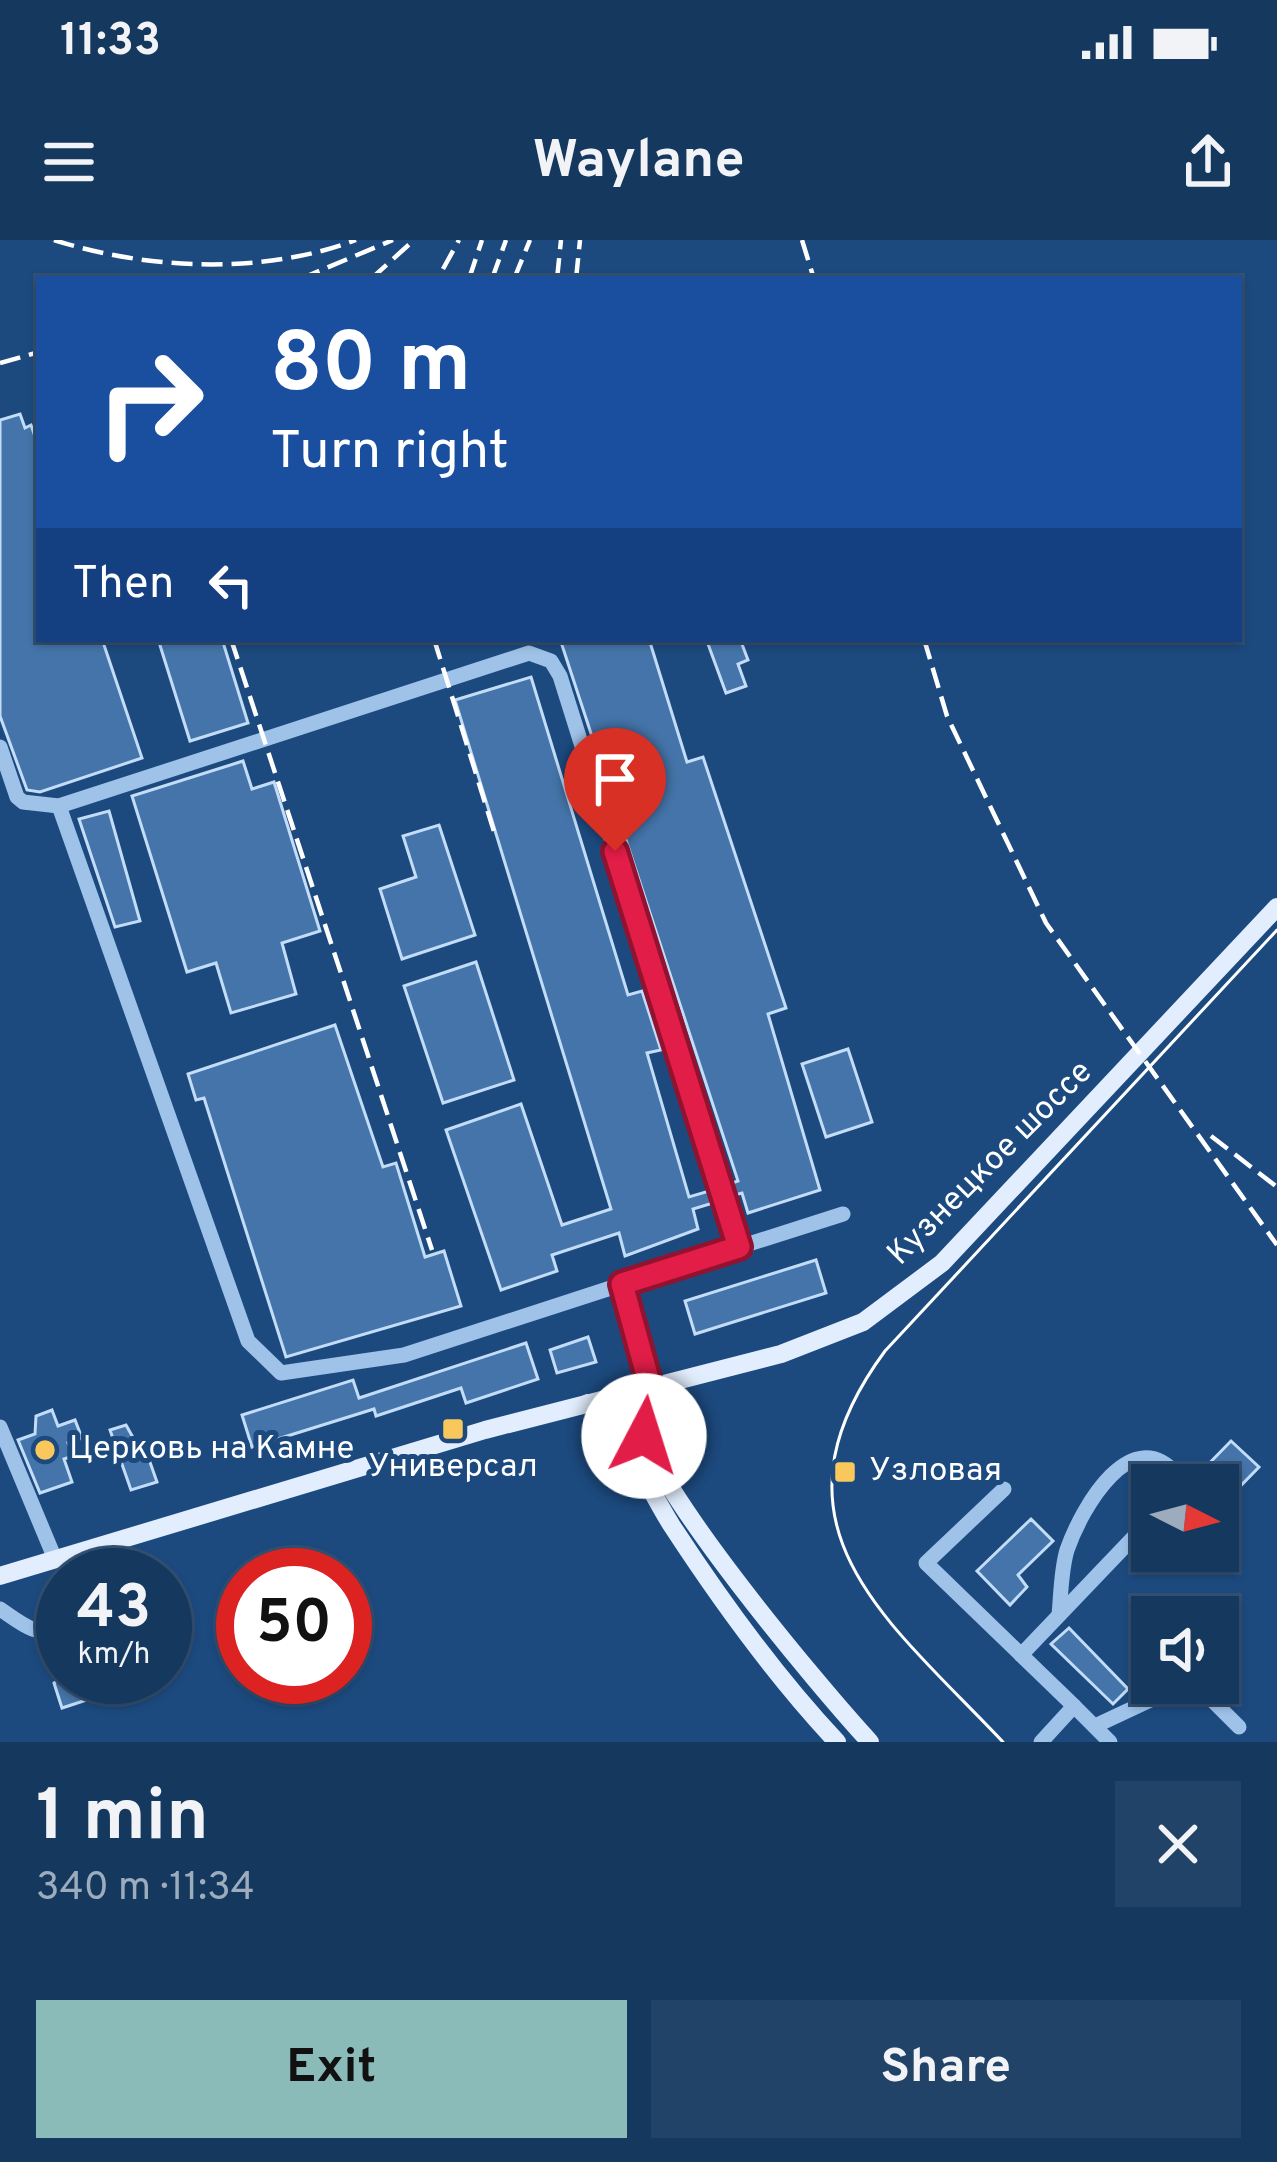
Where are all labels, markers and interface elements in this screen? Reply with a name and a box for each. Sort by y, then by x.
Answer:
text: 11:33 [60,14,161,71]
text: Waylane [532,128,745,197]
icon: menu [36,129,102,195]
icon: share [1175,129,1241,195]
text: 80 m [270,315,471,421]
icon: right [72,324,228,480]
text: Turn right [270,419,509,488]
icon: left [198,552,264,618]
text: Then [72,557,174,614]
pin [564,728,666,851]
icon: arrive [582,746,648,812]
street label: Кузнецкое шоссе [880,1053,1102,1275]
position arrow [581,1373,707,1499]
marker: Универсал [440,1416,466,1442]
place label: Церковь на Камне [69,1429,354,1471]
marker: Церковь на Камне [32,1437,58,1463]
place label: Универсал [368,1447,538,1489]
place label: Узловая [869,1451,1002,1493]
marker: Узловая [832,1459,858,1485]
north arrow [1131,1464,1239,1572]
map controls [1131,1464,1239,1704]
speed limit sign: 50 [216,1548,372,1704]
text: 43 [77,1573,151,1649]
button: sound [1131,1596,1239,1704]
text: km/h [78,1637,150,1674]
text: 1 min [36,1774,209,1866]
button: close [1115,1781,1241,1907]
text: 340 m · 11:34 [36,1865,255,1914]
button: Exit [36,2000,627,2138]
button: Share [651,2000,1241,2138]

